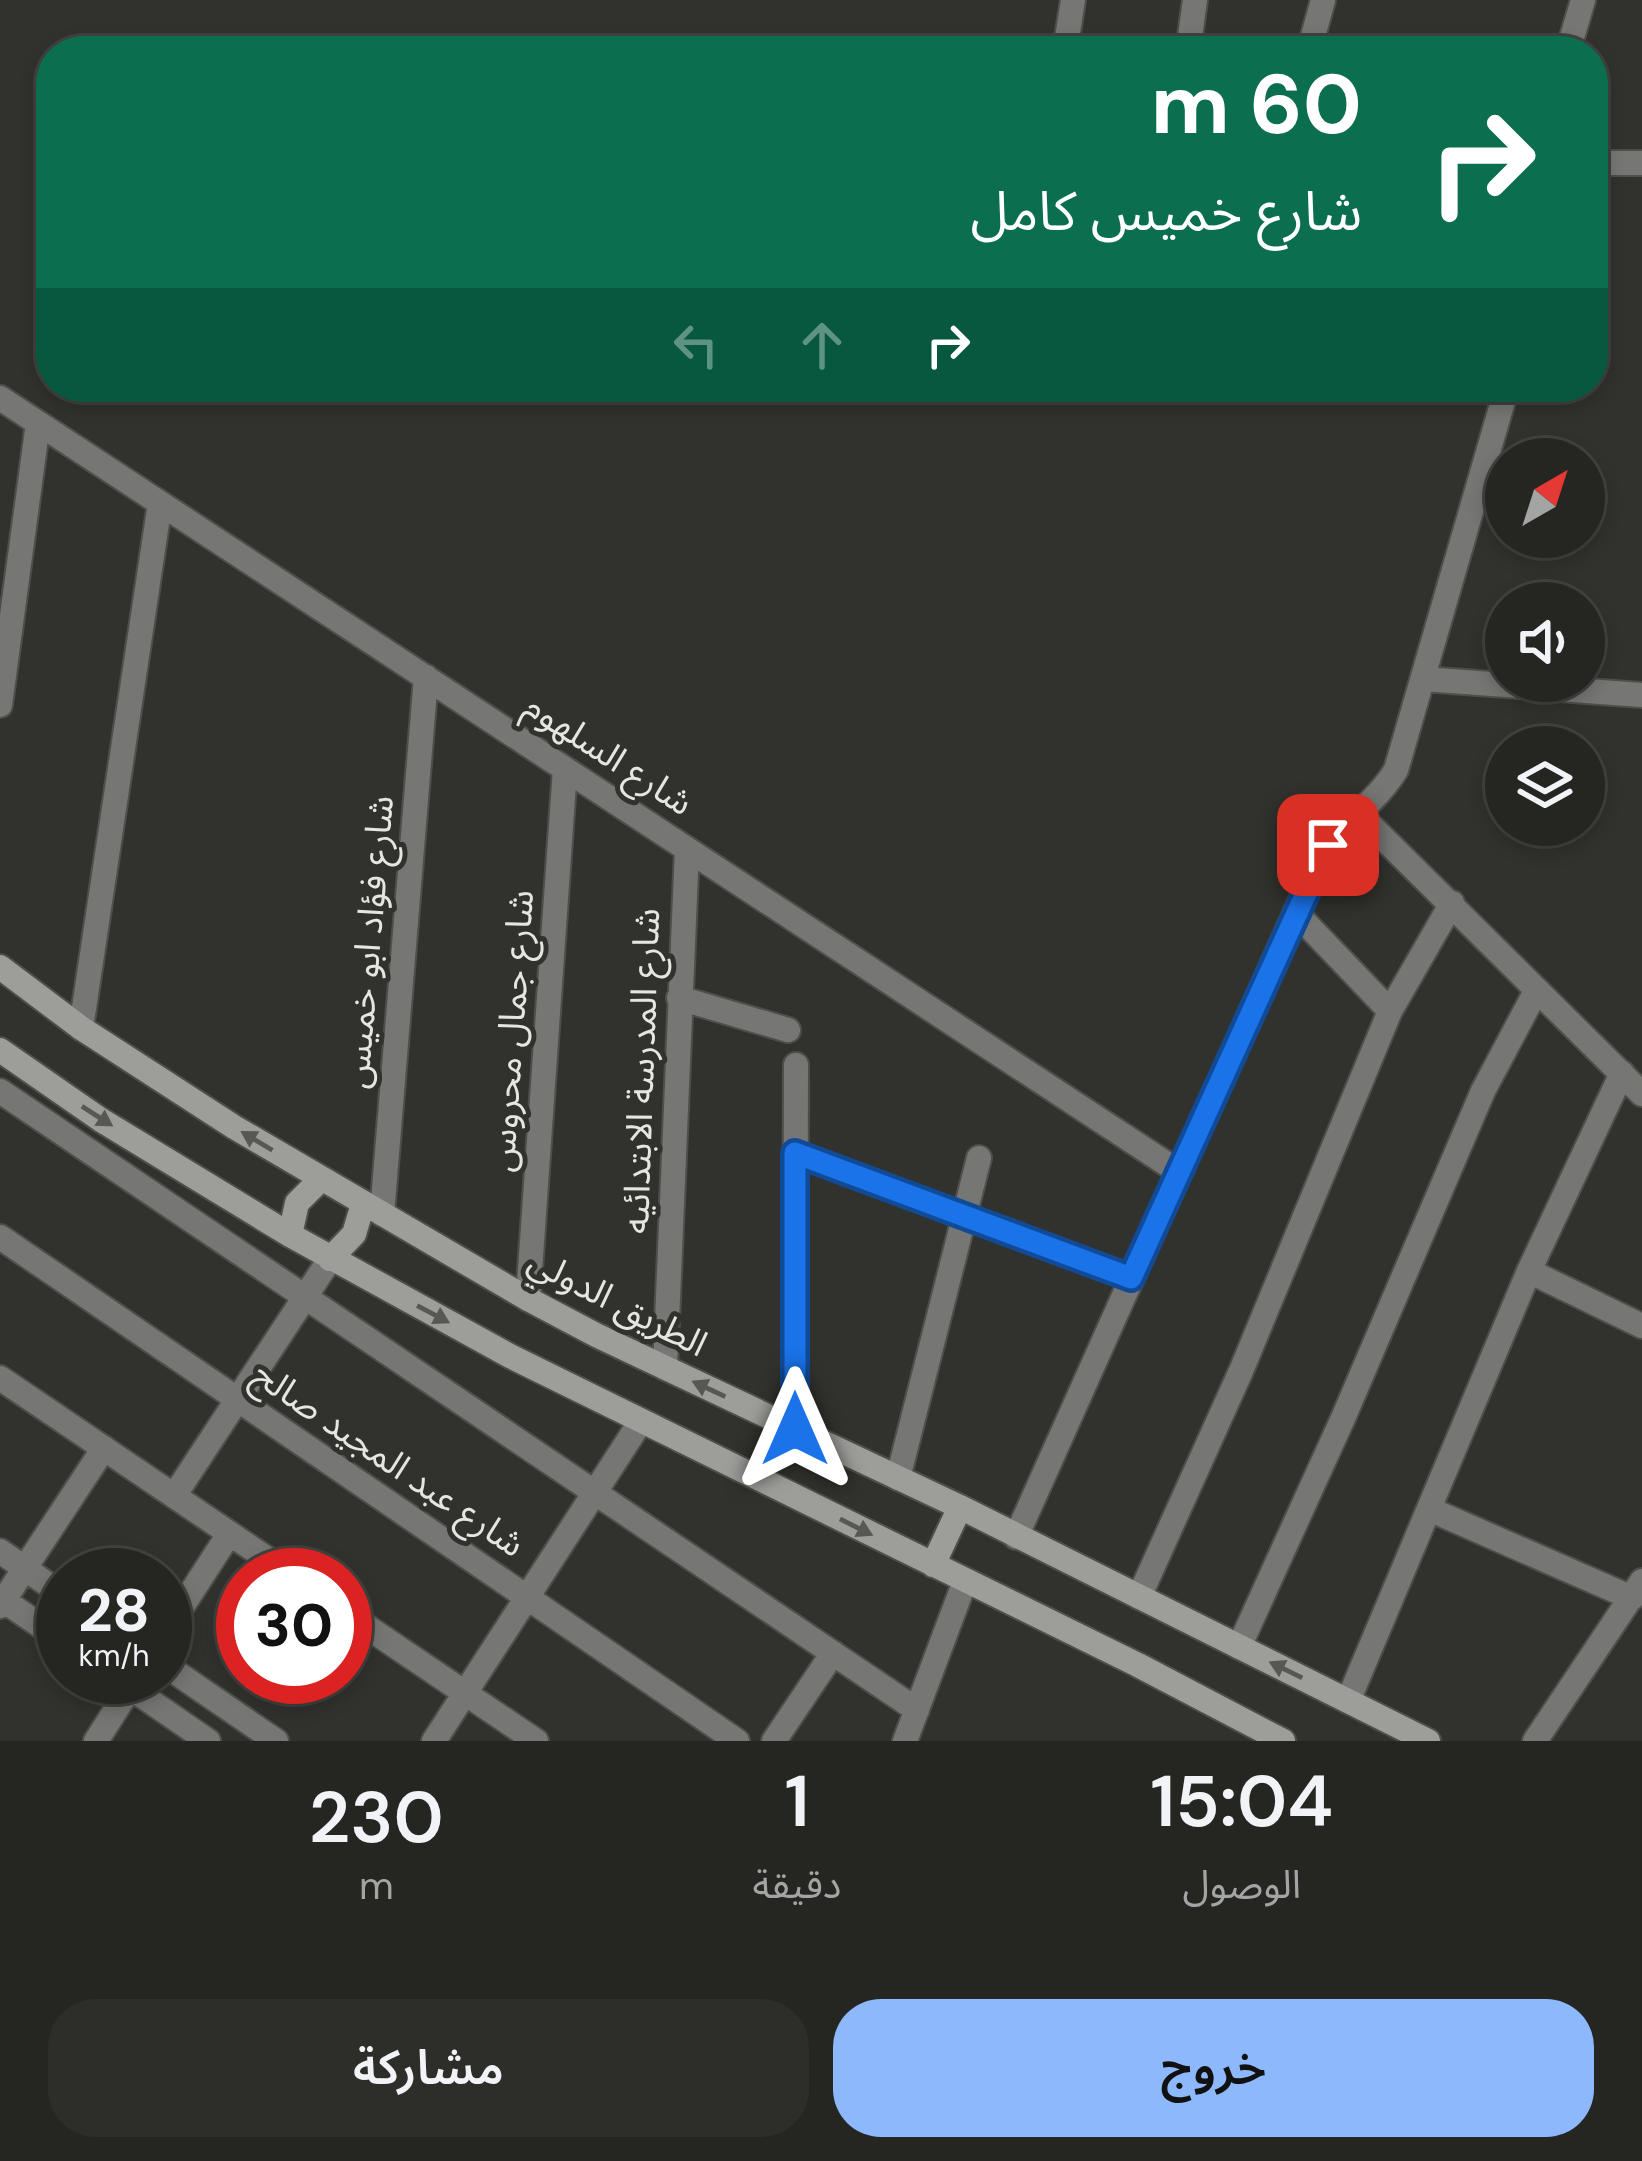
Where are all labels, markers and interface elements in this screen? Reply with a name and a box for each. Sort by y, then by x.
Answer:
text: 60 m [1151,50,1362,159]
icon: right [1404,84,1560,240]
text: شارع خميس كامل [971,176,1362,247]
icon: left [663,312,729,378]
icon: ahead [789,312,855,378]
icon: right [915,312,981,378]
north arrow [1485,438,1605,558]
map controls [1485,438,1605,846]
button: sound [1485,582,1605,702]
street label: شارع السلهوم [514,682,702,829]
button: layers [1485,726,1605,846]
street label: شارع فؤاد ابو خميس [332,793,407,1091]
pin [1277,794,1379,896]
icon: arrive [1295,812,1361,878]
street label: شارع جمال محروس [478,888,547,1174]
street label: شارع المدرسة الابتدائيه [612,907,673,1235]
one-way arrow [80,1104,113,1127]
one-way arrow [240,1131,274,1152]
street label: الطريق الدولي [518,1237,716,1371]
one-way arrow [415,1303,450,1324]
street label: شارع عبد المجيد صالح [242,1350,534,1570]
position arrow [732,1366,858,1492]
one-way arrow [691,1379,726,1399]
one-way arrow [839,1517,874,1537]
speed limit sign: 30 [216,1548,372,1704]
text: 28 [78,1571,150,1650]
text: km/h [79,1636,149,1675]
one-way arrow [1268,1660,1303,1680]
text: 1 [784,1755,810,1848]
text: 15:04 [1150,1755,1333,1848]
text: 230 [309,1771,444,1864]
text: دقيقة [753,1859,841,1910]
text: الوصول [1182,1859,1301,1910]
text: m [359,1860,394,1911]
button: مشاركة [48,1999,809,2137]
button: خروج [833,1999,1594,2137]

